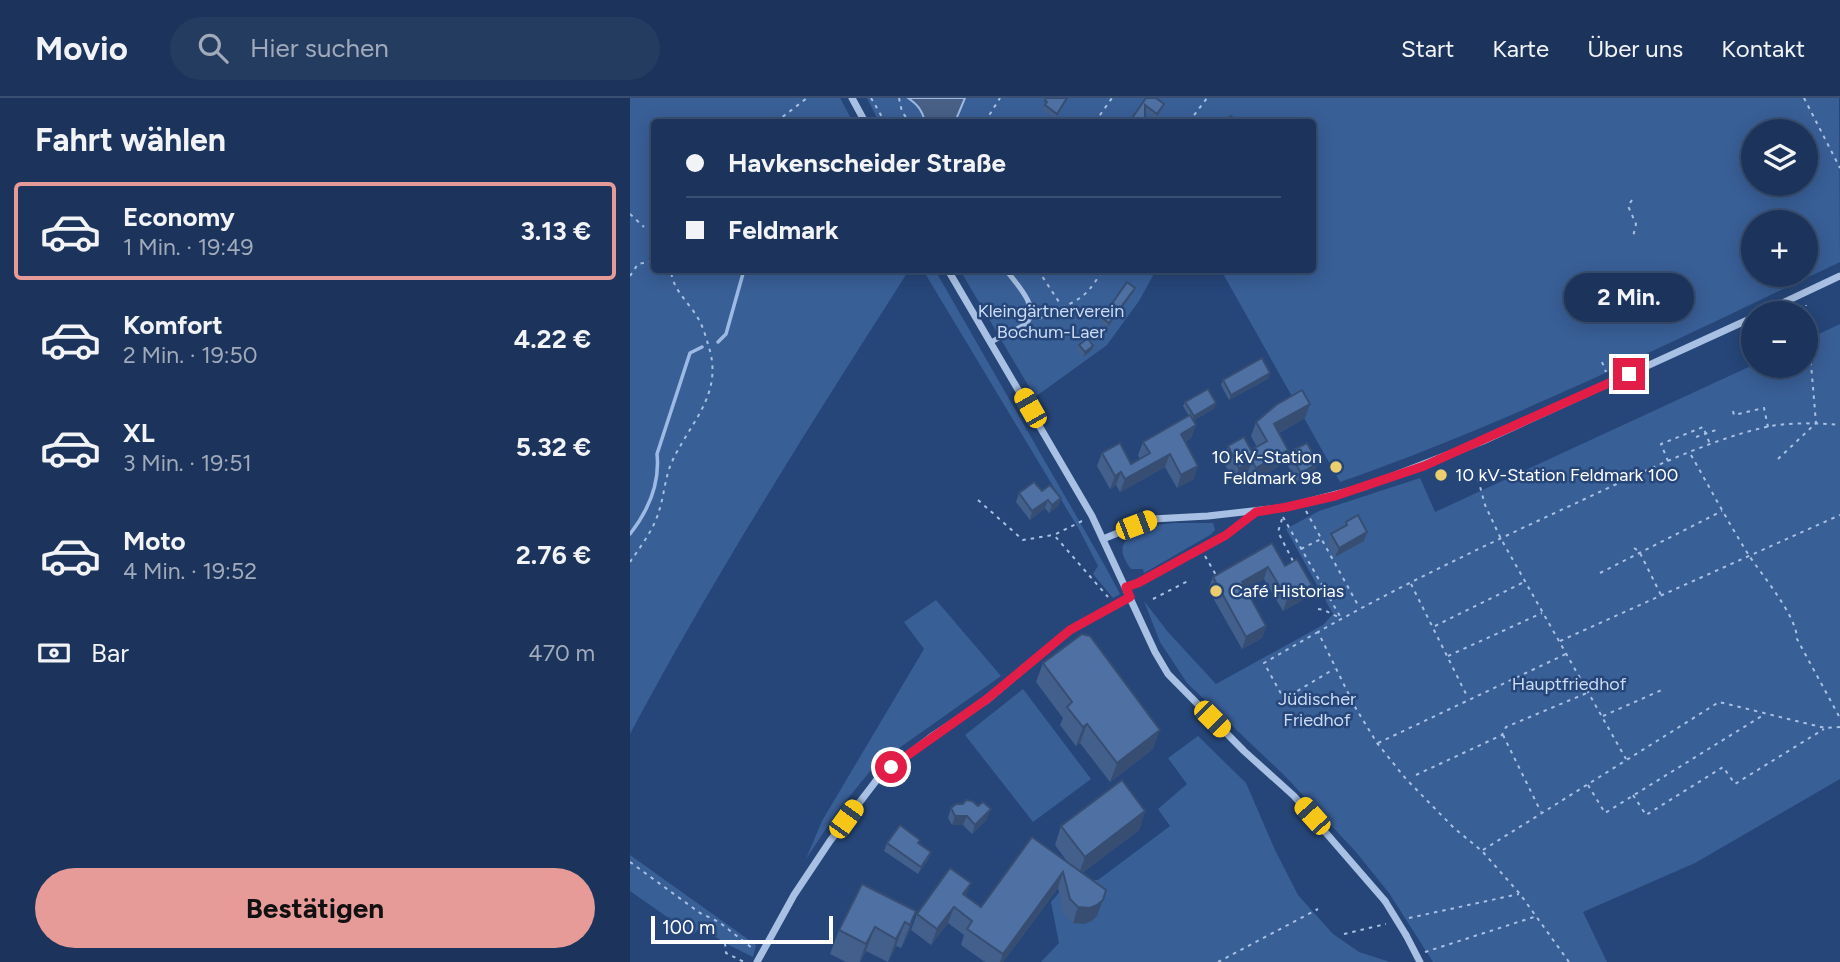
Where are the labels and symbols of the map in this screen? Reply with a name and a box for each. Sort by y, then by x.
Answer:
callout: 2 Min. [1564,272,1694,322]
park label: Kleingärtnerverein Bochum-Laer [978,300,1124,343]
route end [1613,358,1645,390]
car [1011,385,1050,431]
place label: 10 kV-Station Feldmark 98 [1211,446,1322,489]
marker: 10 kV-Station Feldmark 98 [1328,459,1344,475]
place label: 10 kV-Station Feldmark 100 [1455,464,1678,486]
marker: 10 kV-Station Feldmark 100 [1433,467,1449,483]
car [1113,508,1160,542]
place label: Café Historias [1230,580,1344,602]
marker: Café Historias [1208,583,1224,599]
park label: Hauptfriedhof [1512,673,1627,695]
park label: Jüdischer Friedhof [1278,688,1356,731]
car [1190,697,1235,741]
route start [875,751,907,783]
car [1291,793,1334,839]
car [826,796,867,842]
scale bar [651,913,833,945]

